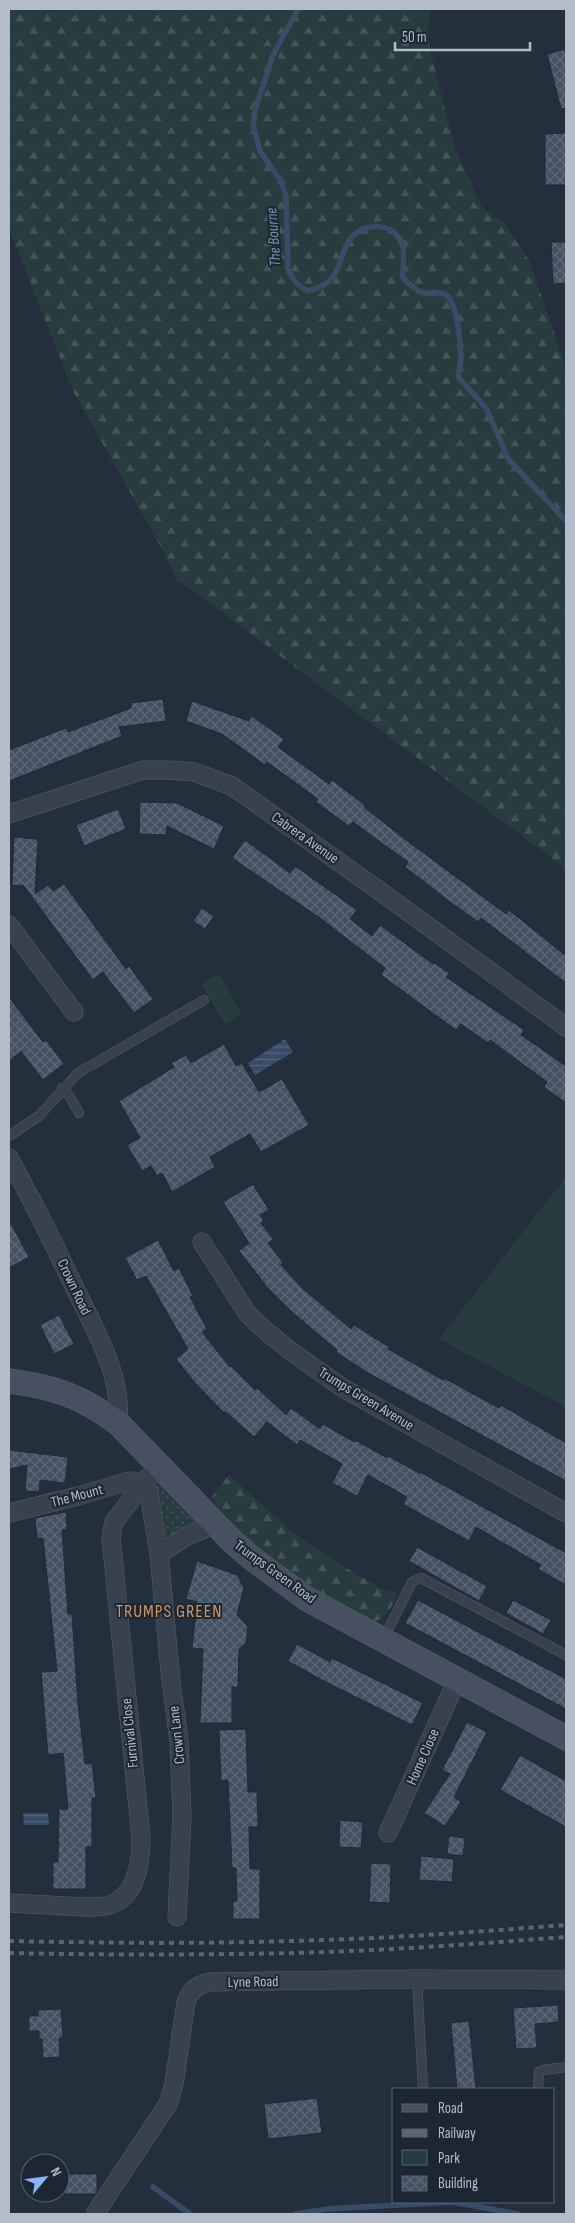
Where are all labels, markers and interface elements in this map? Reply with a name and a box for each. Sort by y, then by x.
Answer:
scale bar [395,20,530,52]
text: 50 m [402,28,427,47]
water label: The Bourne [262,207,286,267]
street label: Cabrera Avenue [268,808,342,868]
street label: Crown Road [53,1256,95,1318]
street label: Trumps Green Avenue [315,1363,417,1435]
street label: The Mount [49,1480,106,1512]
street label: Trumps Green Road [230,1536,320,1608]
district label: TRUMPS GREEN [116,1601,222,1622]
street label: Furnival Close [117,1697,143,1769]
street label: Crown Lane [164,1705,190,1765]
street label: Home Close [402,1726,444,1788]
street label: Lyne Road [227,1972,279,1992]
legend [392,2088,555,2203]
text: Road [438,2099,463,2118]
text: Railway [438,2124,476,2143]
text: Park [438,2149,460,2168]
north arrow [20,2153,70,2203]
text: N [47,2165,65,2179]
text: Building [438,2174,478,2193]

